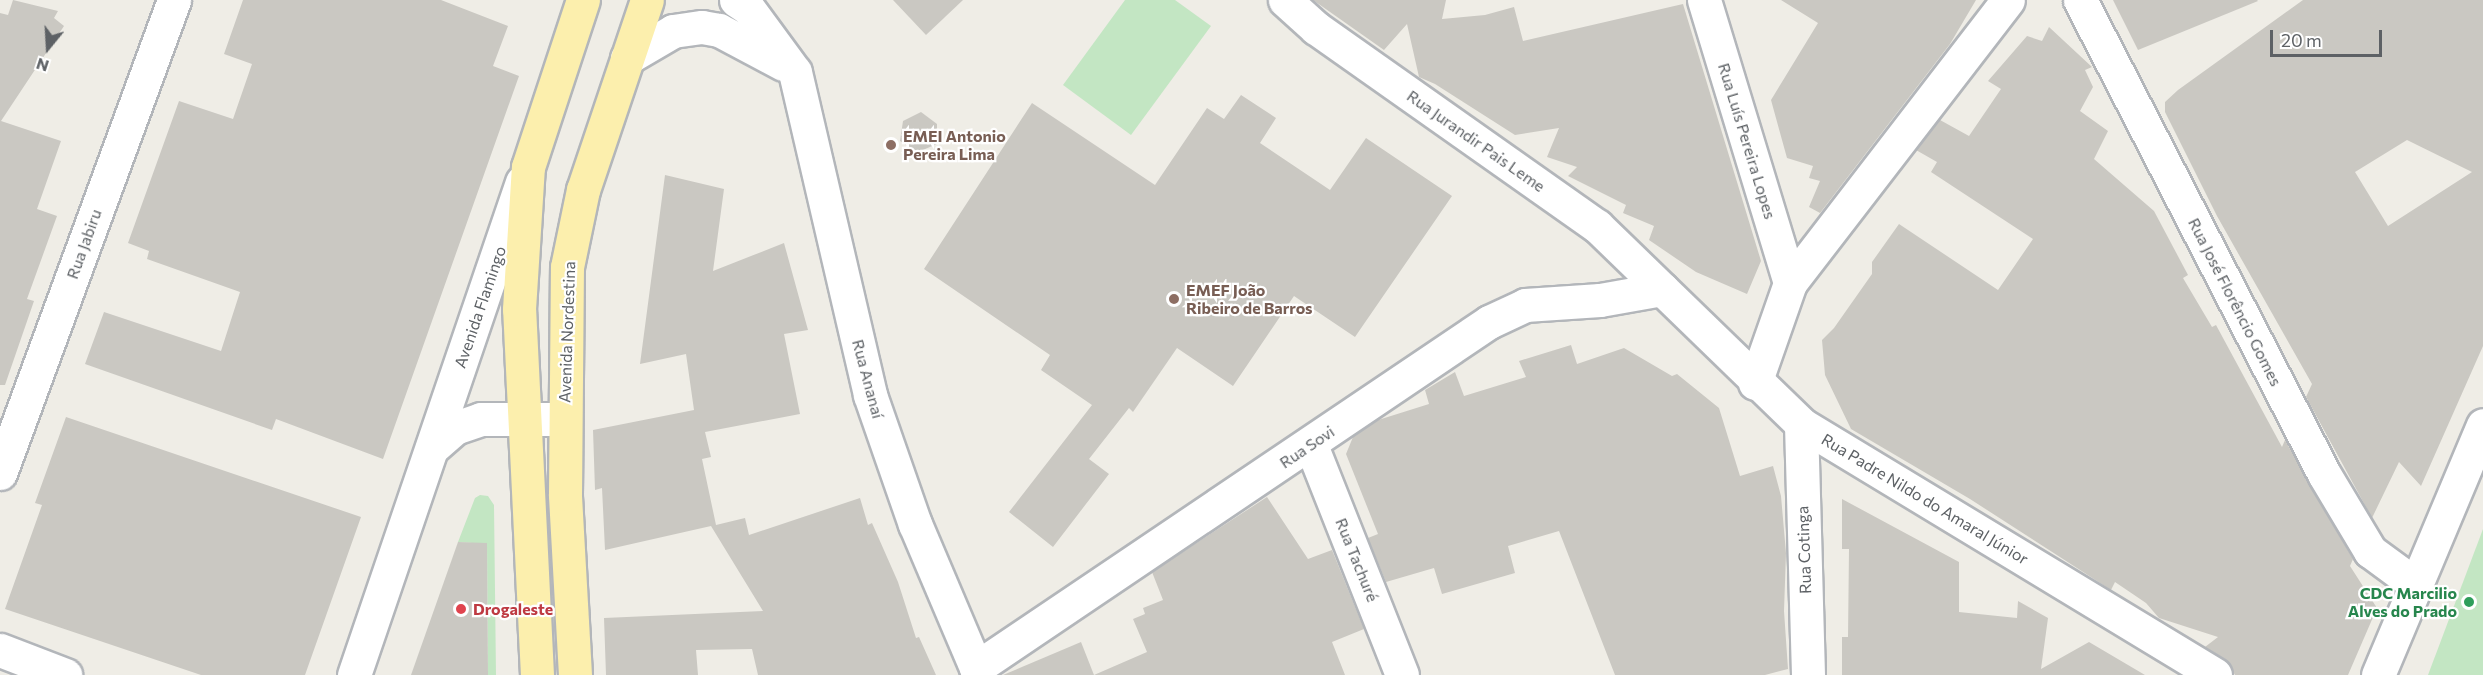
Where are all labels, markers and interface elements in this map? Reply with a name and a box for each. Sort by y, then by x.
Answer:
north arrow [18,18,78,78]
scale bar [2273,18,2386,56]
text: 20 m [2281,29,2322,51]
text: N [34,55,51,76]
street label: Rua Luís Pereira Lopes [1714,61,1780,221]
street label: Rua Jurandir Pais Leme [1403,86,1549,196]
place label: EMEI Antonio Pereira Lima [903,126,1006,164]
marker: EMEI Antonio Pereira Lima [884,138,898,152]
street label: Rua Jabiru [63,206,105,282]
street label: Rua José Florêncio Gomes [2184,215,2286,389]
street label: Avenida Flamingo [450,244,510,370]
street label: Avenida Nordestina [555,261,579,403]
place label: EMEF João Ribeiro de Barros [1186,280,1313,318]
marker: EMEF João Ribeiro de Barros [1167,292,1181,306]
street label: Rua Ananaí [848,337,888,421]
street label: Rua Sovi [1276,422,1338,472]
street label: Rua Padre Nildo do Amaral Júnior [1818,429,2032,569]
street label: Rua Cotinga [1793,506,1815,594]
street label: Rua Tachuré [1331,515,1383,605]
place label: CDC Marcilio Alves do Prado [2348,583,2457,621]
marker: CDC Marcilio Alves do Prado [2462,595,2476,609]
place label: Drogaleste [473,599,553,619]
marker: Drogaleste [454,602,468,616]

